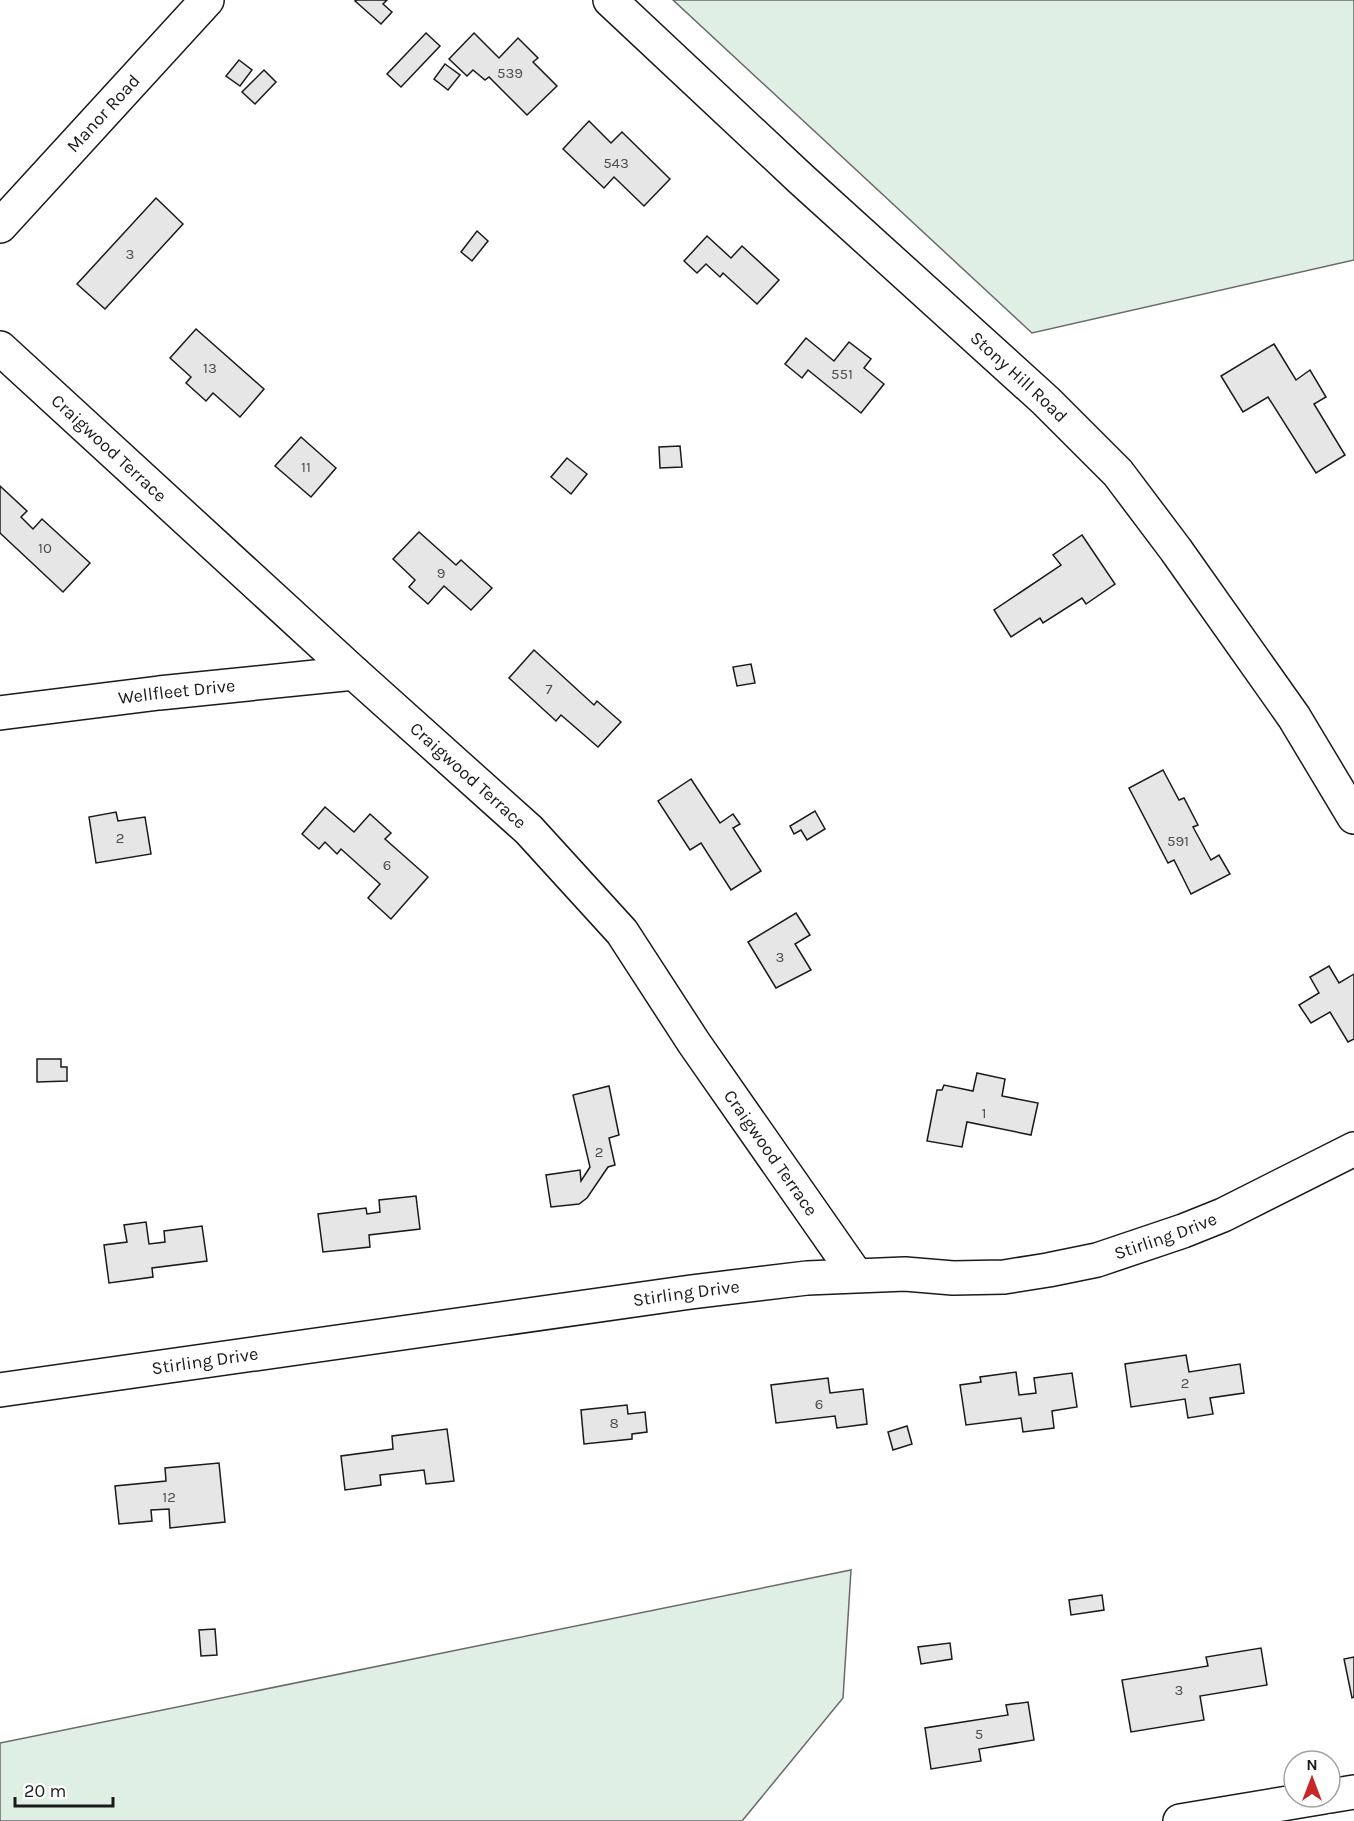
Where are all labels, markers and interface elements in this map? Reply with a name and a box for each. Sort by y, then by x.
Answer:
house number: 539 [497,64,523,82]
street label: Manor Road [62,70,145,157]
house number: 543 [603,154,629,172]
house number: 3 [126,245,134,263]
street label: Stony Hill Road [966,327,1072,427]
house number: 13 [203,359,217,377]
house number: 551 [831,365,853,383]
street label: Craigwood Terrace [47,390,171,507]
house number: 11 [301,458,311,476]
house number: 10 [38,539,52,557]
house number: 9 [437,564,445,582]
street label: Wellfleet Drive [117,674,236,709]
house number: 7 [545,680,553,698]
street label: Craigwood Terrace [405,717,531,833]
house number: 2 [116,829,124,847]
house number: 591 [1167,832,1189,850]
house number: 6 [383,856,391,874]
house number: 3 [776,948,784,966]
street label: Craigwood Terrace [719,1085,822,1220]
house number: 1 [982,1104,986,1122]
house number: 2 [595,1143,603,1161]
street label: Stirling Drive [1111,1208,1220,1264]
street label: Stirling Drive [631,1275,741,1311]
street label: Stirling Drive [150,1343,260,1379]
house number: 2 [1181,1374,1189,1392]
house number: 6 [815,1395,823,1413]
house number: 8 [609,1414,619,1432]
house number: 12 [162,1488,176,1506]
house number: 3 [1175,1681,1183,1699]
house number: 5 [975,1725,983,1743]
north arrow [1282,1749,1342,1809]
text: N [1306,1755,1318,1774]
scale bar [15,1770,112,1808]
text: 20 m [24,1780,66,1802]

